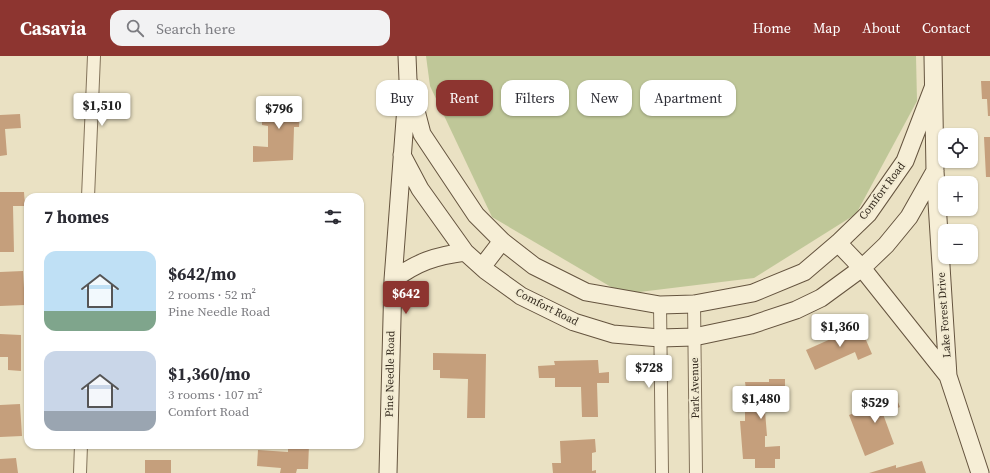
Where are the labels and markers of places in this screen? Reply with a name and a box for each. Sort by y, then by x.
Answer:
pin: $1,510 [69,93,135,127]
pin: $796 [255,96,303,130]
pin: $642 [382,281,430,315]
pin: $1,360 [807,314,873,348]
pin: $728 [625,355,673,389]
pin: $1,480 [728,386,794,420]
pin: $529 [851,390,899,424]

